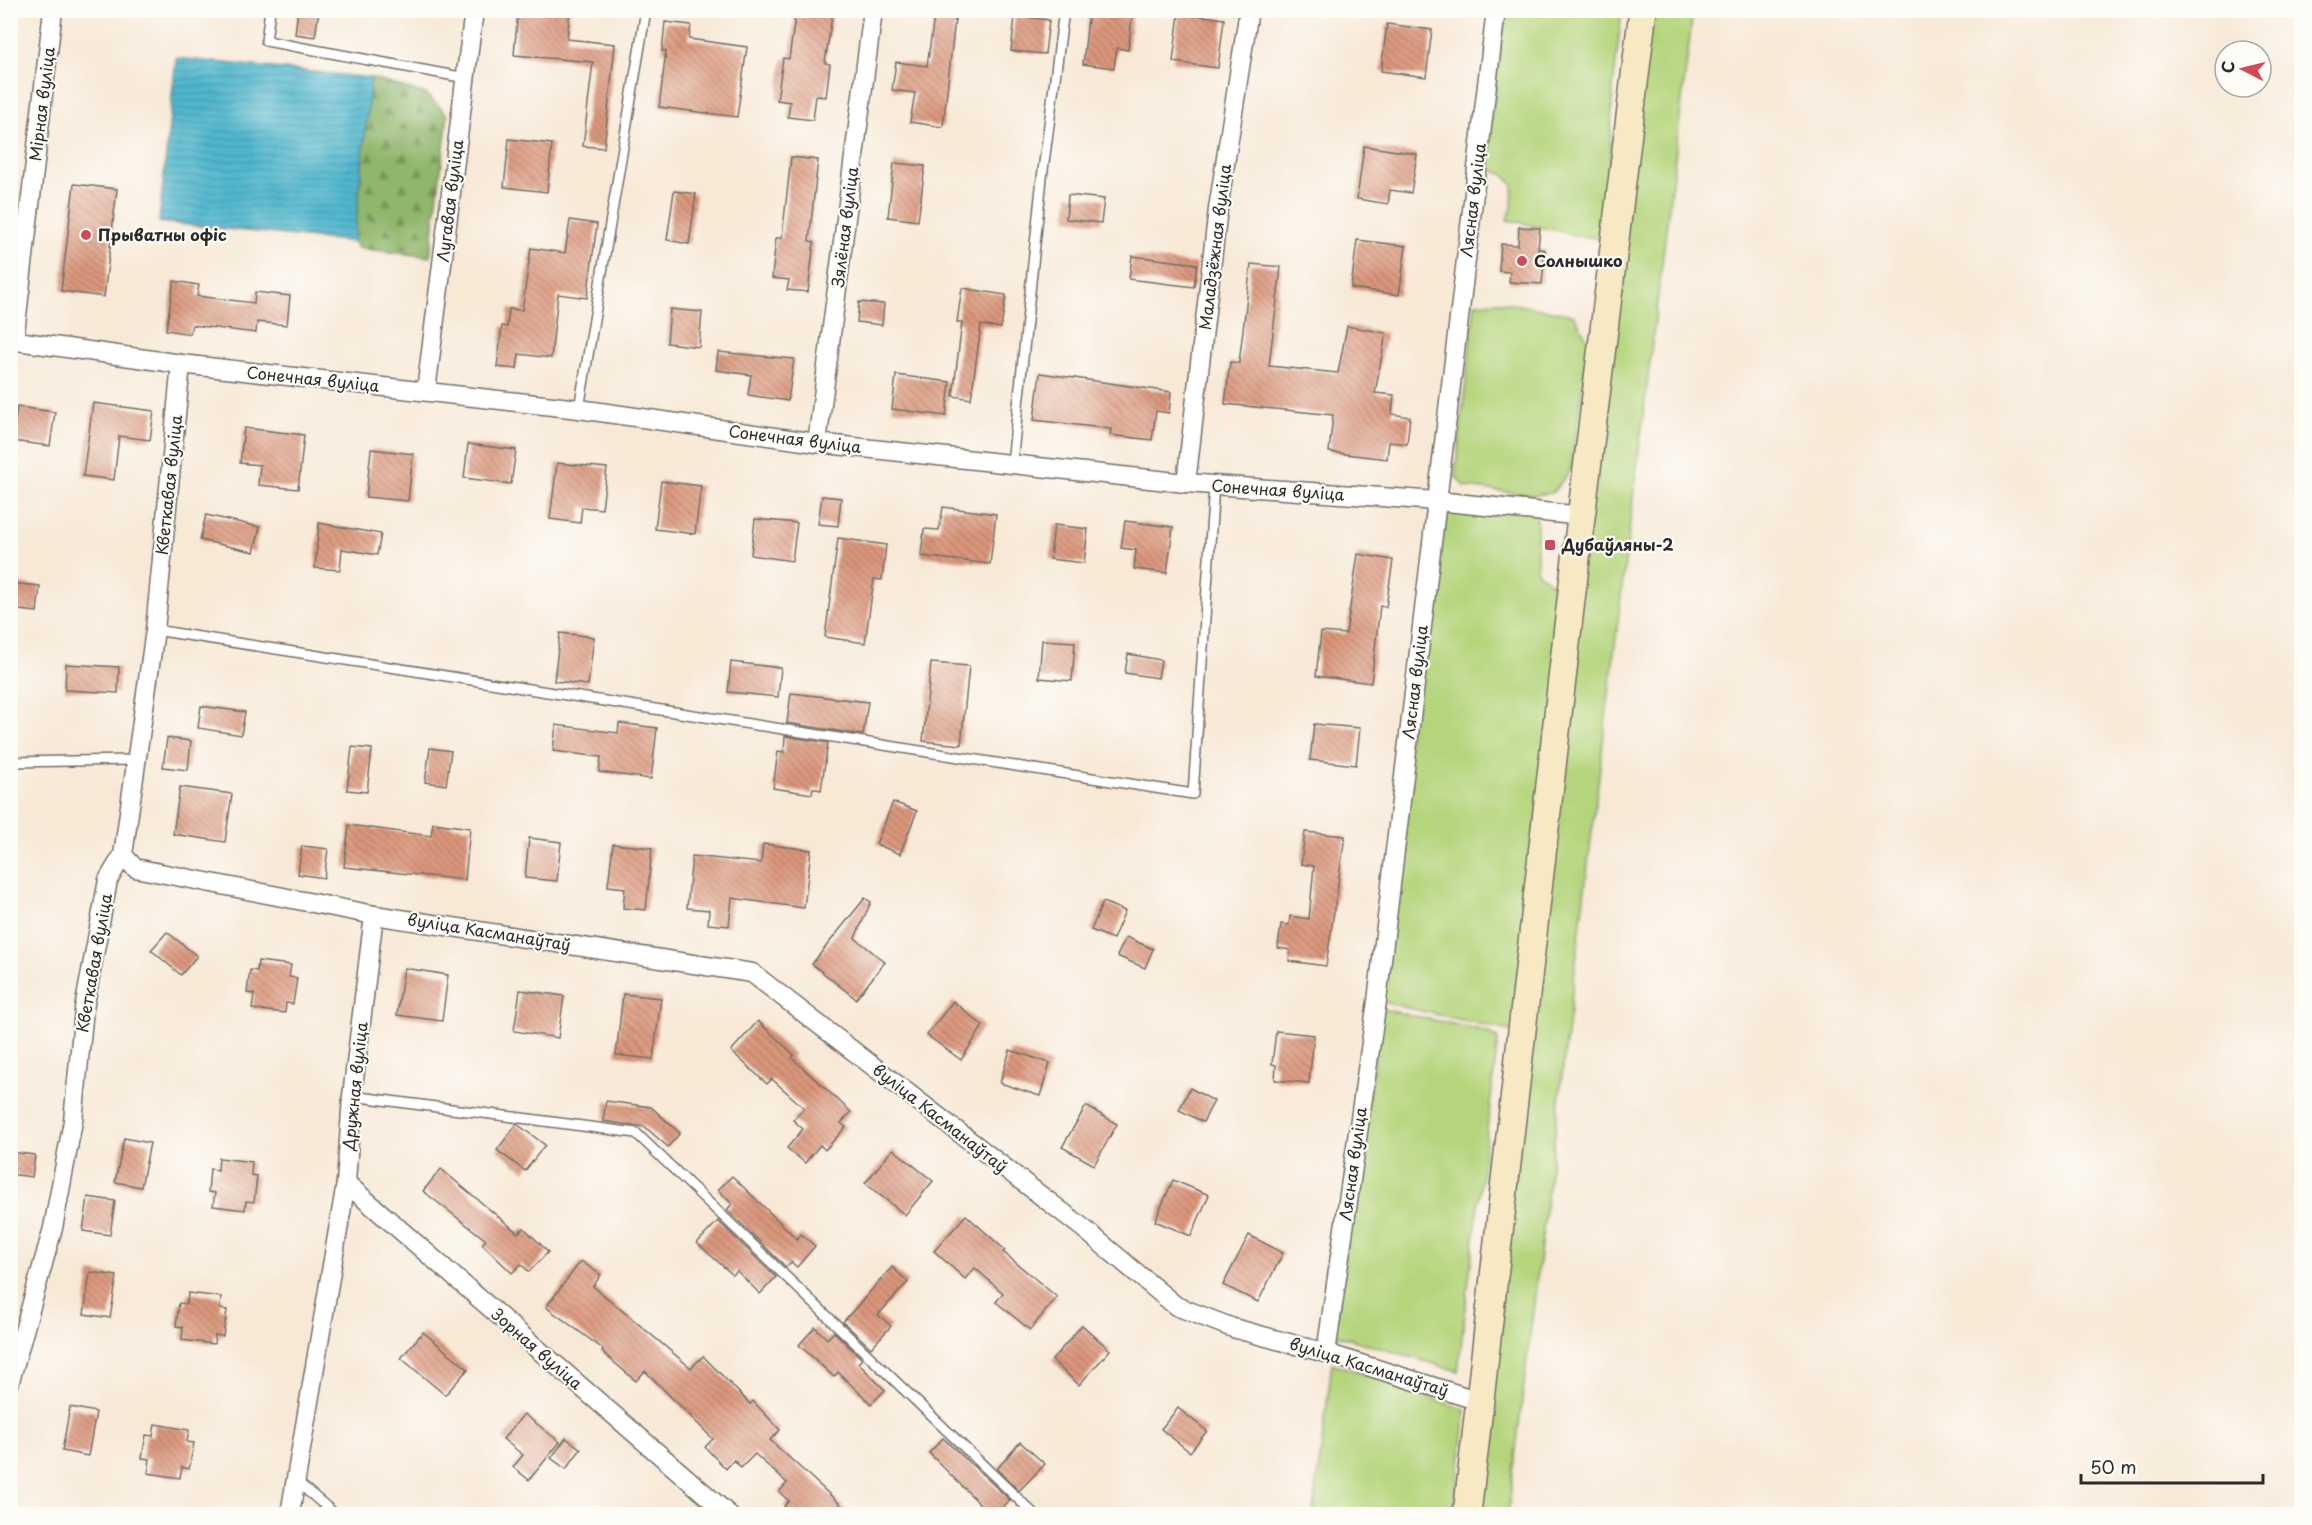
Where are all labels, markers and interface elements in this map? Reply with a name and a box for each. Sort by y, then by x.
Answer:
north arrow [2213,39,2273,99]
street label: Мірная вуліца [22,45,60,162]
text: С [2214,60,2240,74]
street label: Лугавая вуліца [430,138,468,263]
street label: Лясная вуліца [1453,141,1491,258]
street label: Маладзёжная вуліца [1192,162,1236,331]
street label: Зялёная вуліца [825,165,863,289]
place label: Прыватны офіс [98,222,227,246]
marker: Прыватны офіс [79,228,93,242]
place label: Солнышко [1534,248,1623,272]
marker: Солнышко [1515,254,1529,268]
street label: Сонечная вуліца [245,359,381,397]
street label: Кветкавая вуліца [149,413,187,556]
street label: Сонечная вуліца [727,418,863,458]
street label: Сонечная вуліца [1211,472,1346,506]
place label: Дубаўляны-2 [1561,532,1674,556]
marker: Дубаўляны-2 [1543,538,1557,552]
street label: Лясная вуліца [1395,623,1433,740]
street label: Кветкавая вуліца [69,891,117,1034]
street label: вуліца Касманаўтаў [406,906,573,956]
street label: Дружная вуліца [335,1020,373,1152]
street label: вуліца Касманаўтаў [868,1057,1013,1178]
street label: Лясная вуліца [1332,1105,1372,1222]
street label: Зорная вуліца [487,1302,588,1395]
street label: вуліца Касманаўтаў [1287,1330,1452,1402]
scale bar [2081,1447,2262,1485]
text: 50 m [2090,1453,2137,1480]

